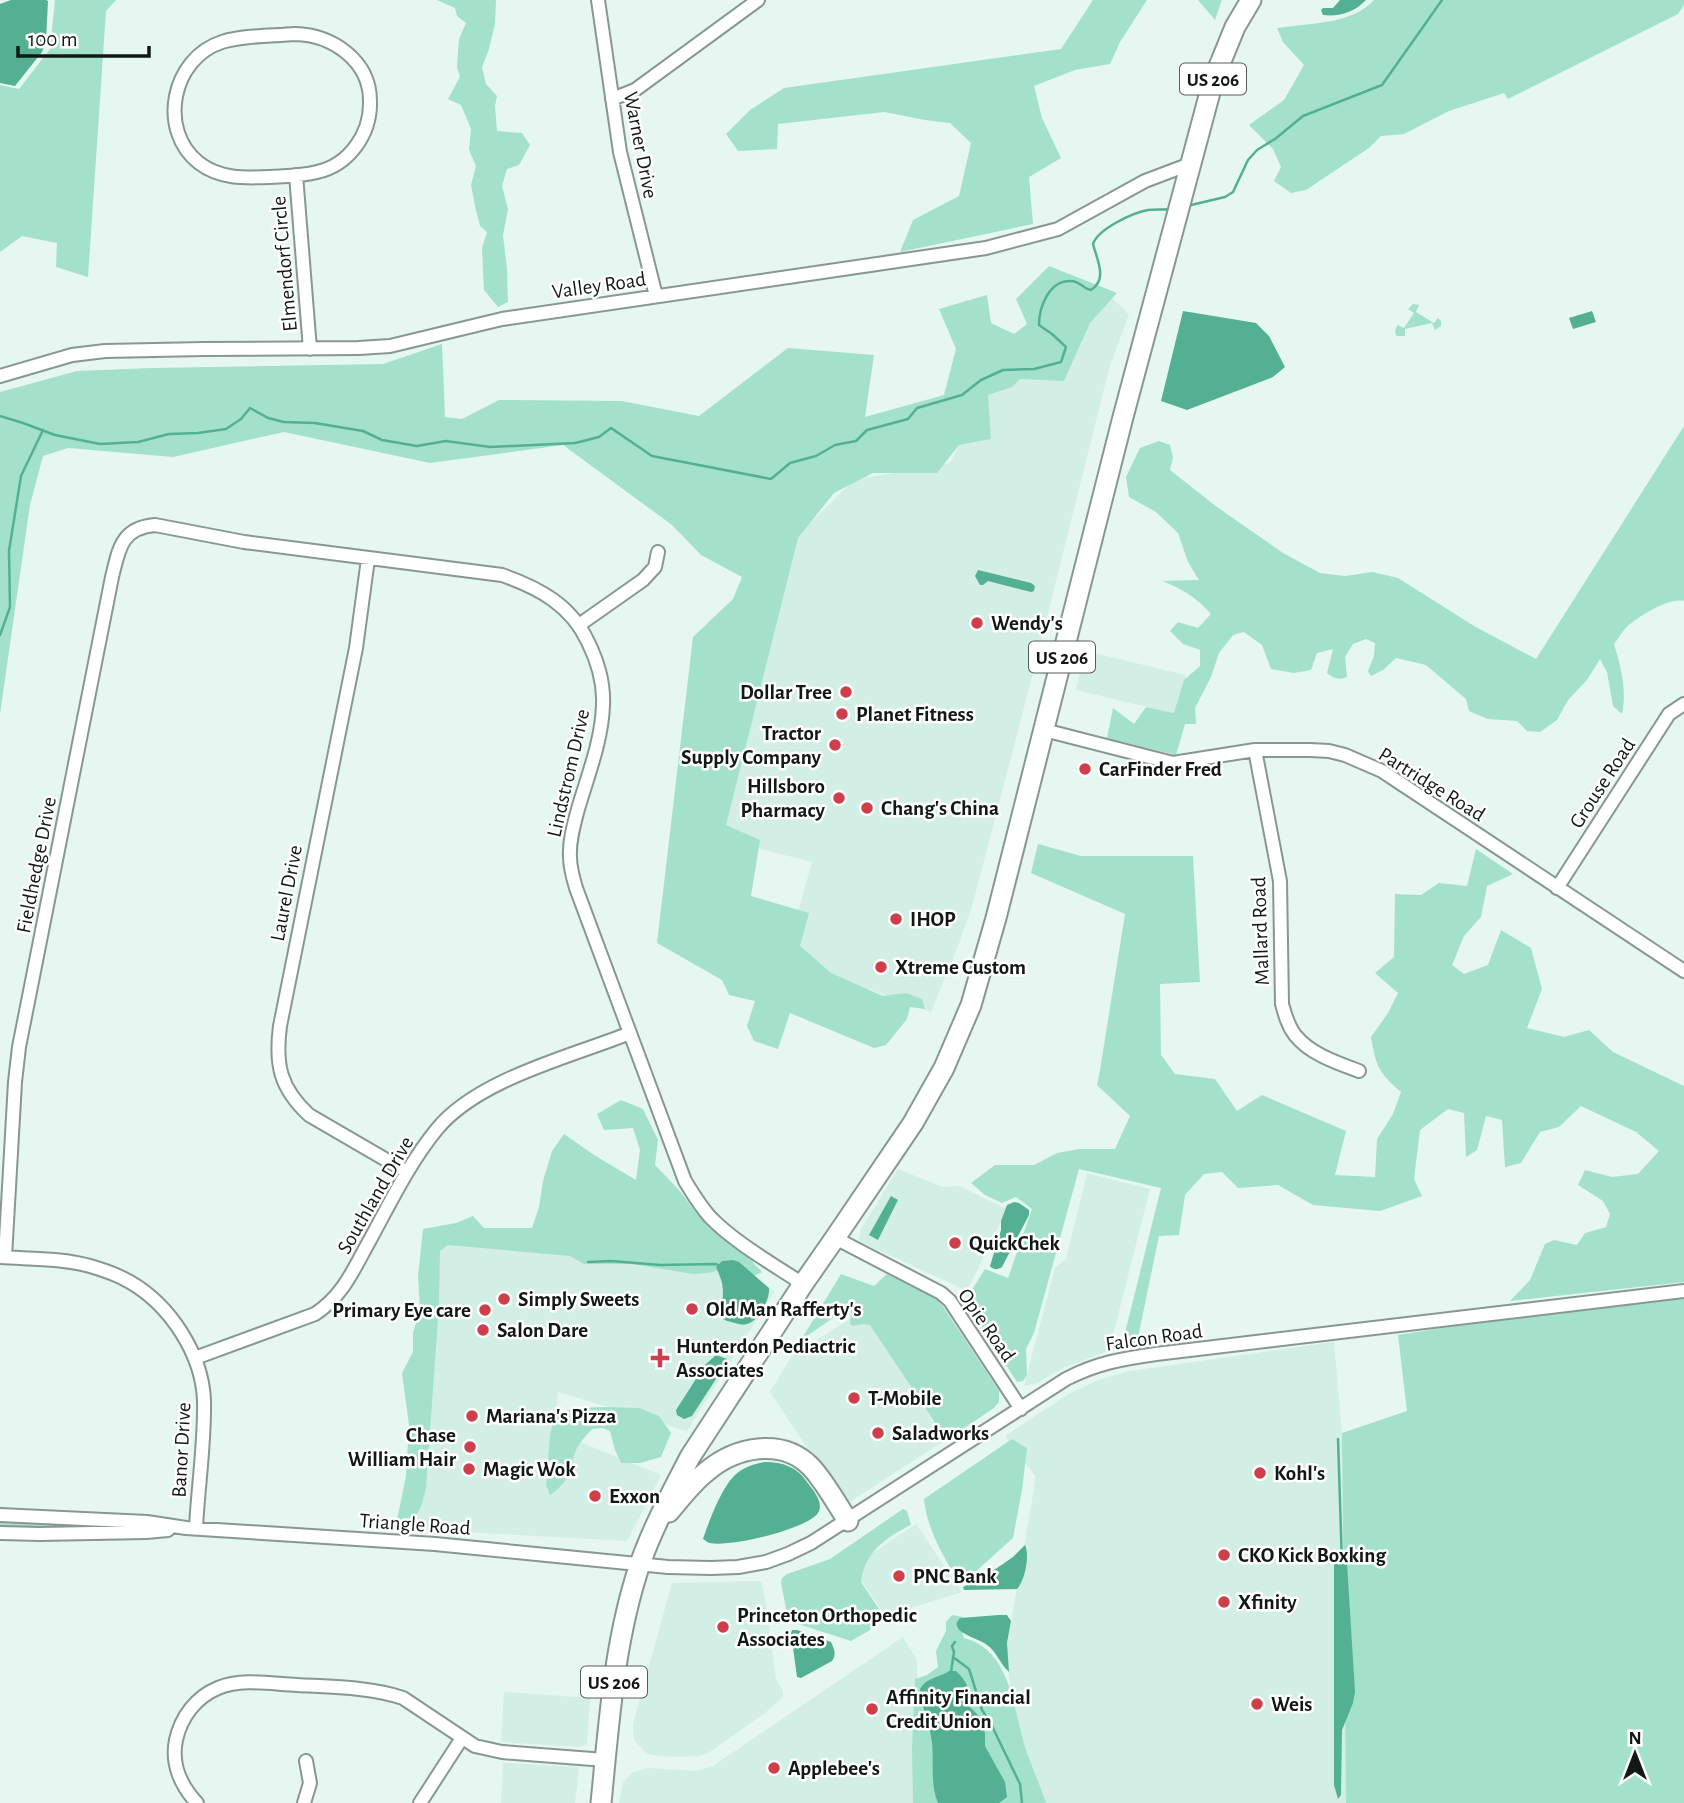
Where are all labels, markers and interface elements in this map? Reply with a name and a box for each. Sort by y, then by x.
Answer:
scale bar [18,14,149,58]
text: 100 m [28,29,78,50]
road number: US 206 [1180,64,1246,94]
street label: Warner Drive [620,90,661,200]
street label: Elmendorf Circle [268,195,301,333]
street label: Valley Road [551,268,648,302]
place label: Wendy's [991,613,1063,634]
marker: Wendy's [969,615,985,631]
road number: US 206 [1029,642,1095,672]
place label: Dollar Tree [740,682,832,703]
marker: Dollar Tree [838,684,854,700]
place label: Planet Fitness [856,704,974,725]
marker: Planet Fitness [834,706,850,722]
street label: Lindstrom Drive [544,707,593,839]
place label: Tractor Supply Company [681,723,822,768]
street label: Grouse Road [1566,734,1639,832]
marker: Tractor Supply Company [827,737,843,753]
street label: Partridge Road [1375,743,1489,826]
place label: CarFinder Fred [1099,759,1222,780]
marker: CarFinder Fred [1077,761,1093,777]
place label: Hillsboro Pharmacy [740,776,826,821]
marker: Hillsboro Pharmacy [831,790,847,806]
street label: Fieldhedge Drive [13,795,60,935]
place label: Chang's China [881,798,999,819]
marker: Chang's China [859,800,875,816]
street label: Laurel Drive [267,843,306,943]
street label: Mallard Road [1248,876,1273,986]
place label: IHOP [910,909,956,930]
marker: IHOP [888,911,904,927]
place label: Xtreme Custom [895,957,1026,978]
marker: Xtreme Custom [873,959,889,975]
street label: Southland Drive [333,1133,417,1258]
place label: QuickChek [969,1233,1060,1255]
marker: QuickChek [947,1235,963,1251]
street label: Opie Road [954,1285,1019,1366]
place label: Simply Sweets [518,1289,639,1310]
marker: Simply Sweets [496,1291,512,1307]
place label: Old Man Rafferty's [706,1299,862,1320]
place label: Primary Eye care [332,1300,471,1321]
marker: Old Man Rafferty's [684,1301,700,1317]
marker: Primary Eye care [477,1302,493,1318]
place label: Salon Dare [497,1320,588,1341]
street label: Falcon Road [1104,1320,1204,1355]
marker: Salon Dare [475,1322,491,1338]
place label: Hunterdon Pediactric Associates [676,1336,856,1381]
marker: Hunterdon Pediactric Associates [650,1348,670,1368]
place label: T-Mobile [868,1388,942,1409]
marker: T-Mobile [846,1390,862,1406]
street label: Banor Drive [169,1402,194,1498]
place label: Mariana's Pizza [486,1406,616,1427]
marker: Mariana's Pizza [464,1408,480,1424]
place label: Saladworks [892,1423,989,1444]
place label: Chase William Hair [348,1425,457,1470]
marker: Saladworks [870,1425,886,1441]
marker: Chase William Hair [462,1439,478,1455]
place label: Magic Wok [483,1459,576,1480]
marker: Magic Wok [461,1461,477,1477]
place label: Kohl's [1274,1463,1325,1484]
marker: Kohl's [1252,1465,1268,1481]
place label: Exxon [609,1486,660,1507]
marker: Exxon [587,1488,603,1504]
street label: Triangle Road [359,1510,471,1539]
place label: CKO Kick Boxking [1238,1545,1386,1566]
marker: CKO Kick Boxking [1216,1547,1232,1563]
place label: PNC Bank [913,1566,997,1587]
marker: PNC Bank [891,1568,907,1584]
place label: Xfinity [1238,1592,1297,1613]
marker: Xfinity [1216,1594,1232,1610]
place label: Princeton Orthopedic Associates [737,1605,917,1650]
marker: Princeton Orthopedic Associates [715,1619,731,1635]
road number: US 206 [581,1666,647,1698]
place label: Affinity Financial Credit Union [886,1687,1031,1732]
place label: Weis [1271,1694,1312,1715]
marker: Weis [1249,1696,1265,1712]
marker: Affinity Financial Credit Union [864,1701,880,1717]
north arrow [1600,1719,1670,1789]
text: N [1628,1729,1642,1748]
place label: Applebee's [788,1758,880,1779]
marker: Applebee's [766,1760,782,1776]

